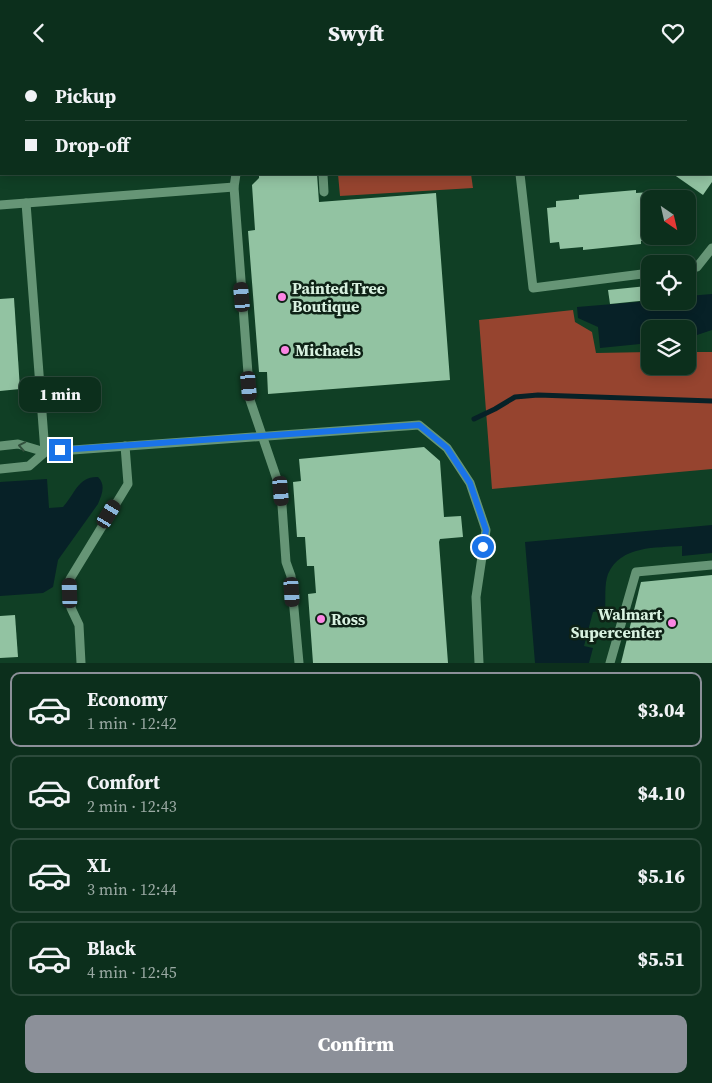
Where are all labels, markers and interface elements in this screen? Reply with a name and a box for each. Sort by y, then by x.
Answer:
text: Swyft [328,18,384,48]
icon: back [25,19,53,47]
icon: heart [659,19,687,47]
text: Pickup [55,83,116,109]
text: Drop-off [55,132,129,158]
north arrow [641,190,696,245]
map controls [641,190,696,375]
button: locate [641,255,696,310]
place label: Painted Tree Boutique [292,277,385,317]
car [233,281,250,313]
marker: Painted Tree Boutique [276,291,288,303]
button: layers [641,320,696,375]
place label: Michaels [295,339,361,361]
marker: Michaels [279,344,291,356]
car [240,370,257,402]
callout: 1 min [19,377,101,413]
text: 1 min [39,383,81,405]
route end [49,439,71,461]
one-way arrow [18,442,27,452]
car [272,475,289,507]
car [94,497,123,531]
route start [472,536,494,558]
car [283,577,300,607]
car [61,578,78,608]
place label: Walmart Supercenter [571,603,663,643]
place label: Ross [331,608,365,630]
marker: Ross [315,613,327,625]
marker: Walmart Supercenter [666,617,678,629]
text: Economy [87,686,168,712]
icon: car [27,687,72,732]
text: $3.04 [637,697,685,723]
text: 1 min · 12:42 [87,712,177,734]
text: Comfort [87,769,160,795]
icon: car [27,770,72,815]
text: $4.10 [637,780,685,806]
text: 2 min · 12:43 [87,795,177,817]
text: XL [87,852,110,878]
icon: car [27,853,72,898]
text: $5.16 [637,863,685,889]
text: 3 min · 12:44 [87,878,177,900]
text: Black [87,935,136,961]
icon: car [27,936,72,981]
text: $5.51 [637,946,685,972]
text: 4 min · 12:45 [87,961,177,983]
button: Confirm [25,1015,687,1073]

